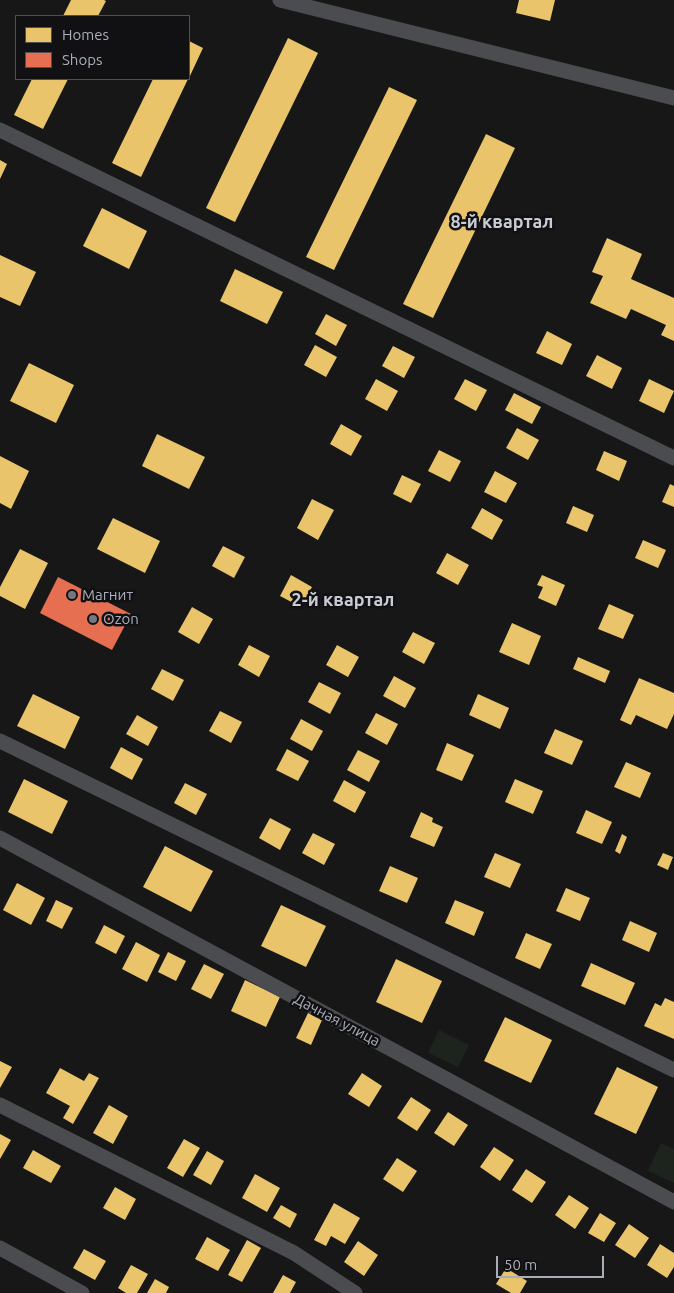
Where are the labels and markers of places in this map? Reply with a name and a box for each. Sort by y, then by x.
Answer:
place label: Магнит [82,586,133,604]
marker: Магнит [66,589,78,601]
place label: Ozon [103,610,139,628]
marker: Ozon [87,613,99,625]

